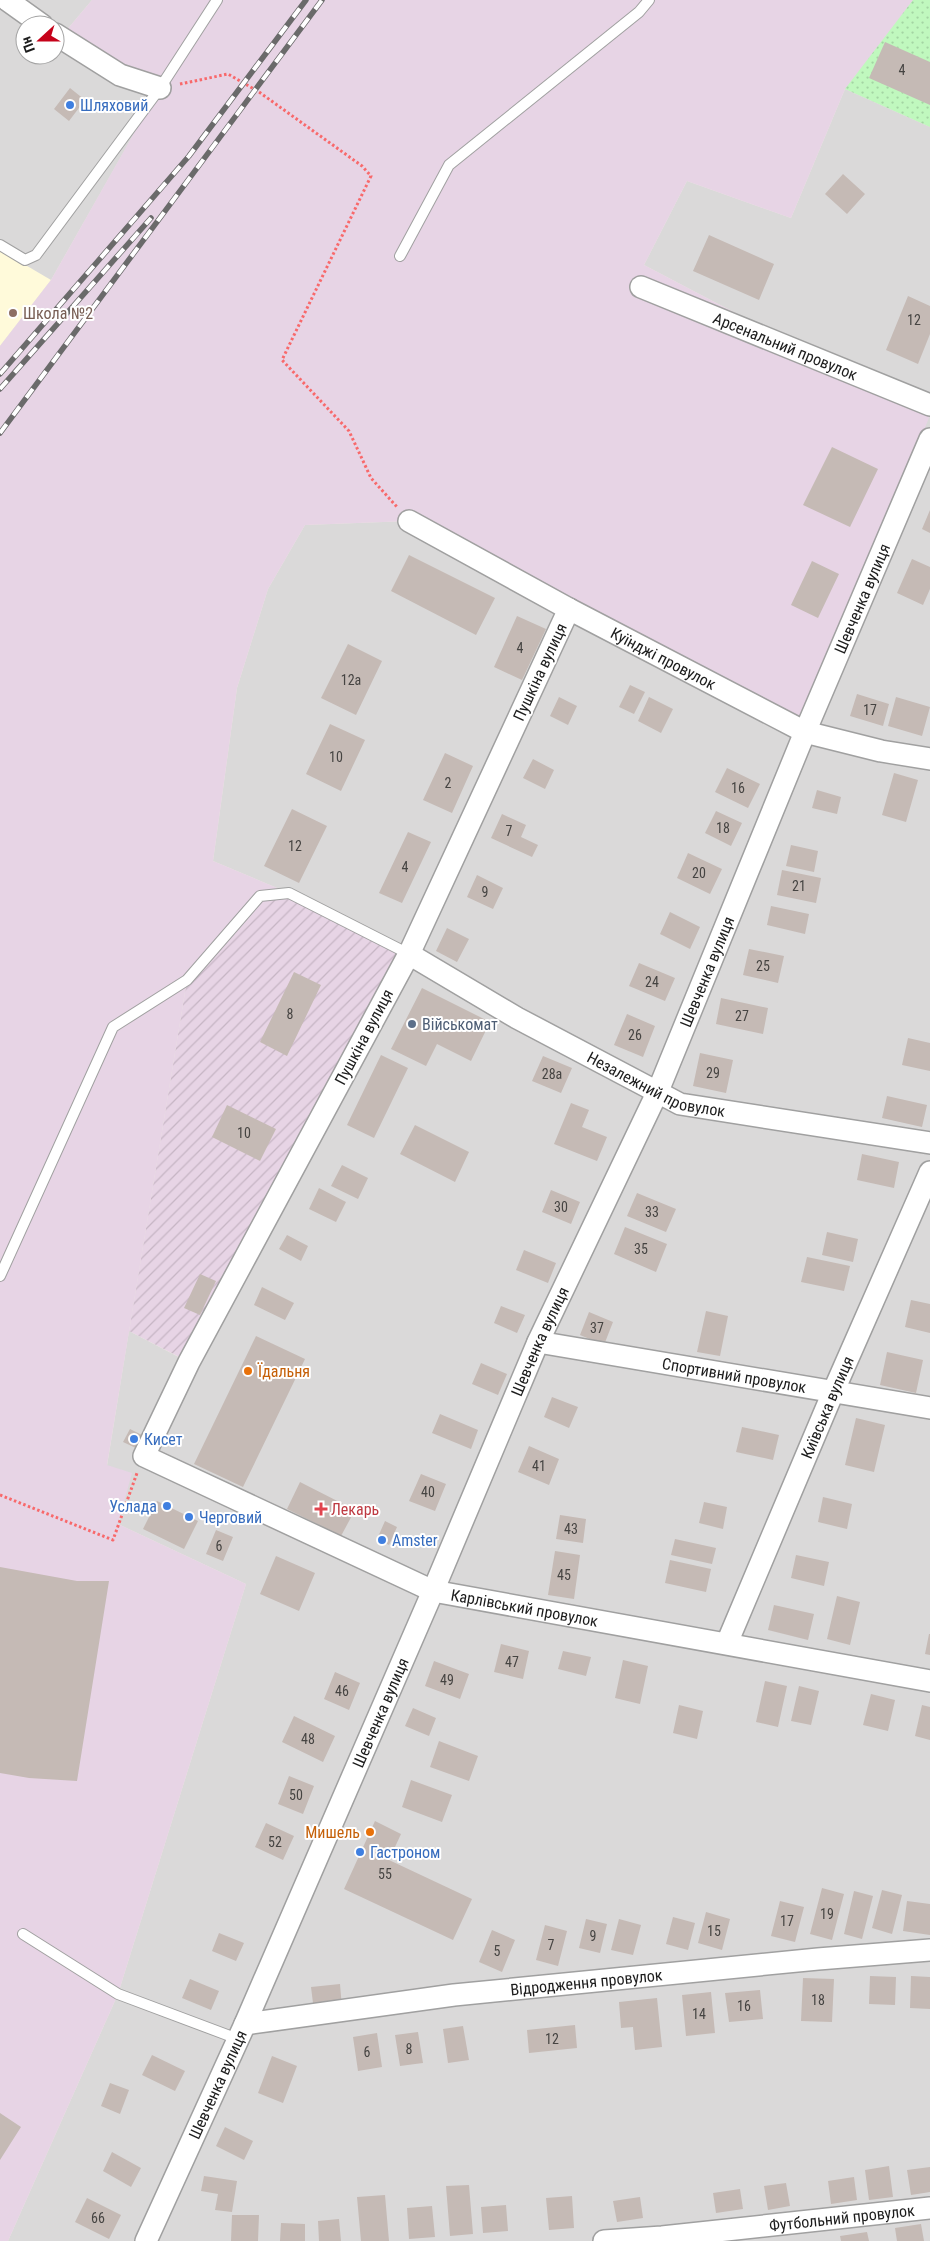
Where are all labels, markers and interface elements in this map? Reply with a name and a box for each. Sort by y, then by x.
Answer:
north arrow [15,15,65,65]
text: Пн [18,35,38,55]
house number: 4 [899,62,906,78]
place label: Шляховий [80,96,148,115]
marker: Шляховий [64,99,76,111]
place label: Школа №2 [23,304,93,323]
marker: Школа №2 [7,307,19,319]
street label: Арсенальний провулок [711,308,861,384]
house number: 12 [907,312,921,328]
street label: Шевченка вулиця [830,541,894,656]
street label: Пушкіна вулиця [509,620,571,724]
street label: Куїнджі провулок [608,623,719,694]
house number: 4 [517,640,524,656]
house number: 12а [341,672,361,688]
house number: 17 [863,702,877,718]
house number: 10 [329,749,343,765]
house number: 2 [445,775,452,791]
house number: 16 [731,780,745,796]
house number: 18 [716,820,730,836]
house number: 7 [506,823,513,839]
house number: 12 [288,838,302,854]
house number: 4 [402,859,409,875]
house number: 20 [692,865,706,881]
house number: 21 [792,878,806,894]
house number: 9 [482,884,488,900]
street label: Шевченка вулиця [676,914,738,1030]
house number: 25 [756,958,770,974]
house number: 24 [645,974,659,990]
street label: Пушкіна вулиця [331,986,397,1088]
house number: 8 [287,1006,294,1022]
house number: 27 [735,1008,749,1024]
place label: Військомат [422,1015,498,1034]
marker: Військомат [406,1018,418,1030]
house number: 26 [628,1027,642,1043]
street label: Незалежний провулок [584,1047,727,1120]
house number: 29 [706,1065,720,1081]
house number: 28а [542,1066,562,1082]
house number: 10 [237,1125,251,1141]
house number: 30 [554,1199,568,1215]
house number: 33 [645,1204,659,1220]
house number: 35 [634,1241,648,1257]
street label: Шевченка вулиця [507,1284,572,1399]
house number: 37 [590,1320,604,1336]
street label: Київська вулиця [797,1353,857,1461]
street label: Спортивний провулок [661,1354,808,1397]
place label: Їдальня [257,1362,310,1381]
marker: Їдальня [242,1365,254,1377]
place label: Кисет [144,1430,183,1449]
marker: Кисет [128,1433,140,1445]
house number: 41 [532,1458,546,1474]
house number: 40 [421,1484,435,1500]
place label: Услада [109,1497,157,1516]
marker: Услада [161,1500,173,1512]
place label: Лекарь [331,1500,379,1519]
marker: Лекарь [315,1503,327,1515]
place label: Черговий [199,1508,262,1527]
marker: Черговий [183,1511,195,1523]
house number: 43 [564,1521,578,1537]
place label: Amster [392,1531,438,1550]
marker: Amster [376,1534,388,1546]
house number: 6 [216,1538,223,1554]
house number: 45 [557,1567,571,1583]
street label: Карлівський провулок [449,1585,600,1630]
house number: 47 [505,1654,519,1670]
street label: Шевченка вулиця [348,1655,412,1770]
house number: 49 [440,1672,454,1688]
house number: 46 [335,1683,349,1699]
house number: 48 [301,1731,315,1747]
house number: 50 [289,1787,303,1803]
place label: Мишель [305,1823,360,1842]
marker: Мишель [364,1826,376,1838]
house number: 52 [268,1834,282,1850]
place label: Гастроном [370,1843,440,1862]
marker: Гастроном [354,1846,366,1858]
house number: 55 [378,1866,392,1882]
house number: 19 [820,1906,834,1922]
house number: 17 [780,1913,794,1929]
house number: 15 [707,1923,721,1939]
house number: 9 [590,1928,596,1944]
house number: 7 [548,1937,555,1953]
house number: 5 [494,1943,501,1959]
street label: Відродження провулок [509,1965,664,1999]
house number: 18 [811,1992,825,2008]
house number: 16 [737,1998,751,2014]
house number: 14 [692,2006,706,2022]
street label: Шевченка вулиця [184,2027,250,2142]
house number: 12 [545,2031,559,2047]
house number: 8 [406,2041,413,2057]
house number: 6 [364,2044,371,2060]
street label: Футбольний провулок [768,2200,916,2235]
house number: 66 [91,2210,105,2226]

